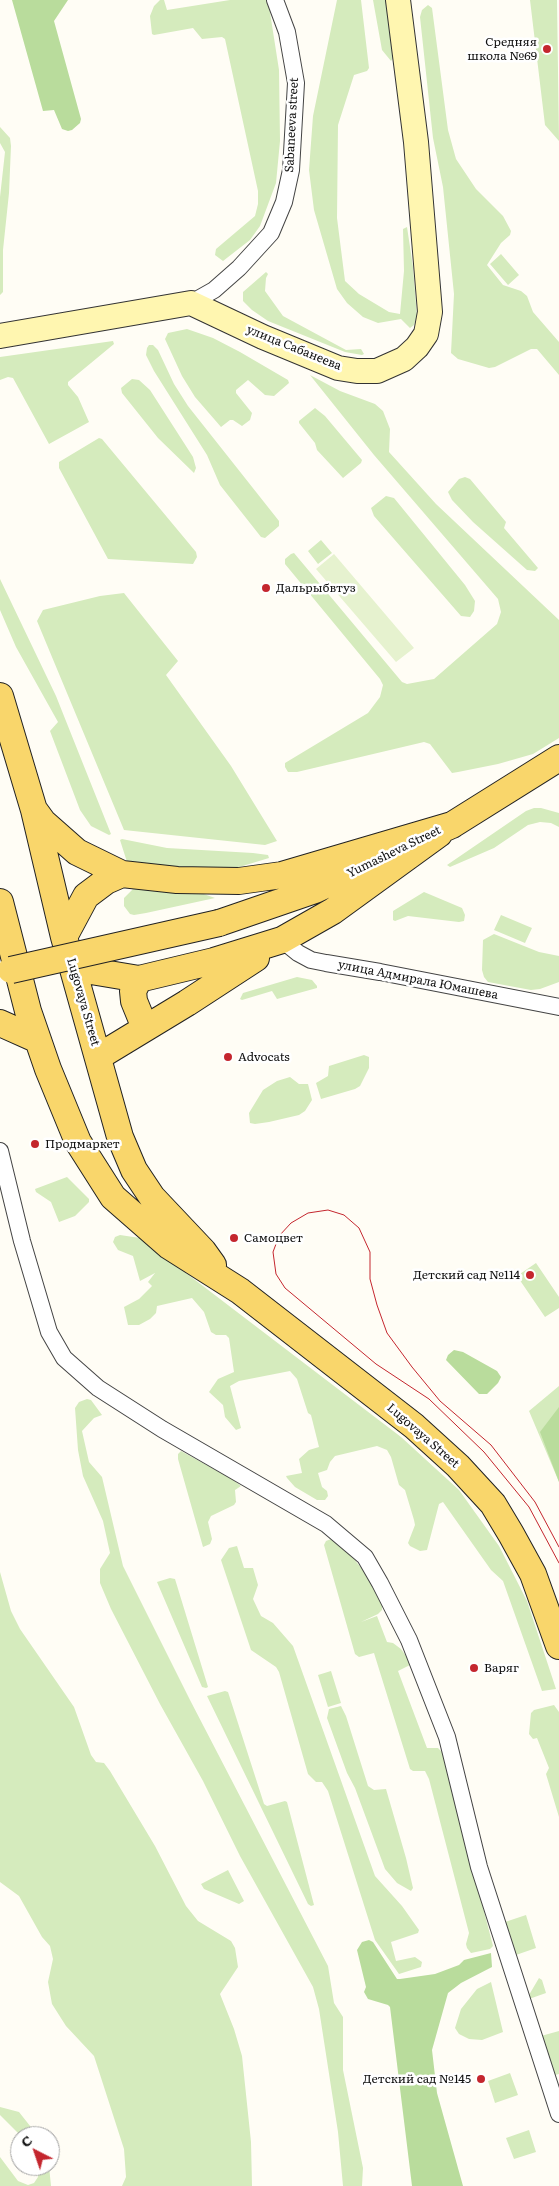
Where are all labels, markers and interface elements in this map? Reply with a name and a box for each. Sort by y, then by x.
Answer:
place label: Средняя школа №69 [467,35,537,63]
marker: Средняя школа №69 [541,43,553,55]
street label: Sabaneeva street [282,77,302,173]
street label: улица Сабанеева [244,322,344,374]
place label: Дальрыбвтуз [276,581,356,595]
marker: Дальрыбвтуз [260,582,272,594]
street label: Yumasheva Street [345,823,443,881]
street label: Lugovaya Street [64,956,102,1048]
street label: улица Адмирала Юмашева [337,957,499,1003]
place label: Advocats [238,1050,290,1064]
marker: Advocats [222,1051,234,1063]
place label: Продмаркет [45,1137,120,1151]
marker: Продмаркет [29,1138,41,1150]
place label: Самоцвет [244,1231,303,1245]
marker: Самоцвет [228,1232,240,1244]
place label: Детский сад №114 [413,1268,520,1282]
marker: Детский сад №114 [524,1269,536,1281]
street label: Lugovaya Street [384,1401,462,1471]
place label: Варяг [484,1661,519,1675]
marker: Варяг [468,1662,480,1674]
place label: Детский сад №145 [363,2072,471,2086]
marker: Детский сад №145 [475,2073,487,2085]
north arrow [10,2126,60,2176]
text: С [15,2130,36,2151]

